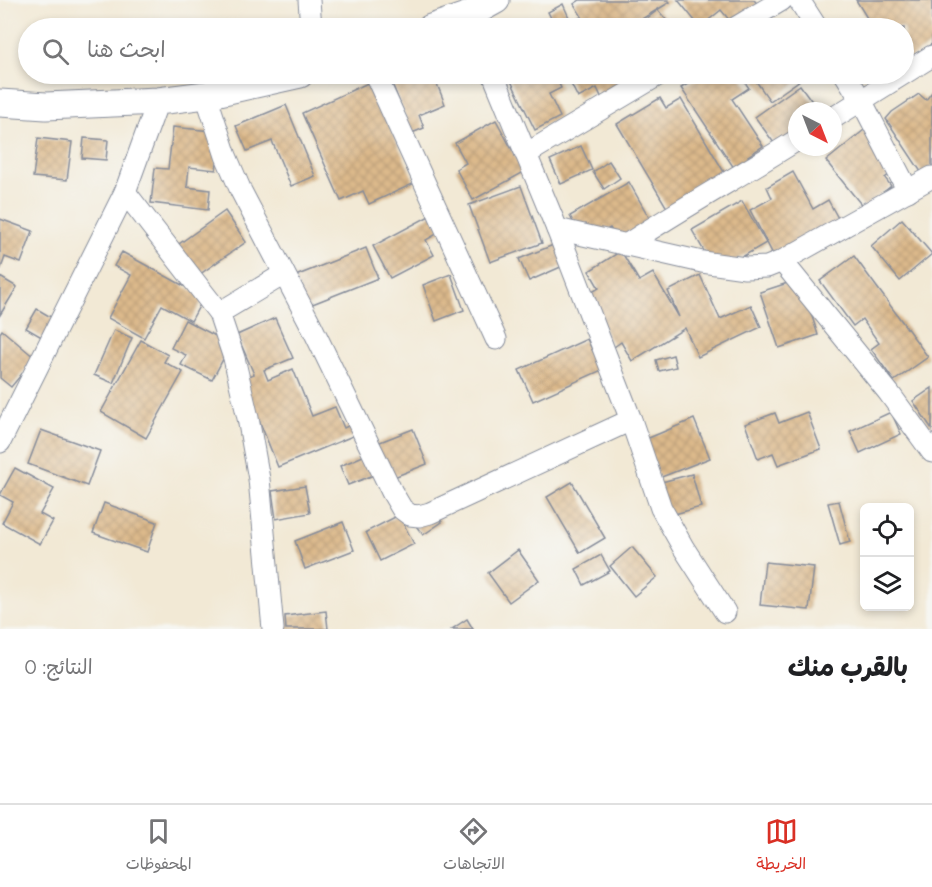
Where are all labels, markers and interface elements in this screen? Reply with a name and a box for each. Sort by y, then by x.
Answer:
search box [18,18,914,84]
icon: search [39,35,72,68]
text: ابحث هنا [87,35,166,63]
north arrow [788,102,842,156]
map controls [860,503,914,611]
button: locate [860,503,914,557]
button: layers [860,557,914,611]
text: بالقرب منك [788,650,908,683]
text: النتائج: 0 [24,654,93,679]
tab: المحفوظات [126,815,192,878]
tab: الاتجاهات [443,815,505,878]
tab: الخريطة [756,815,806,878]

